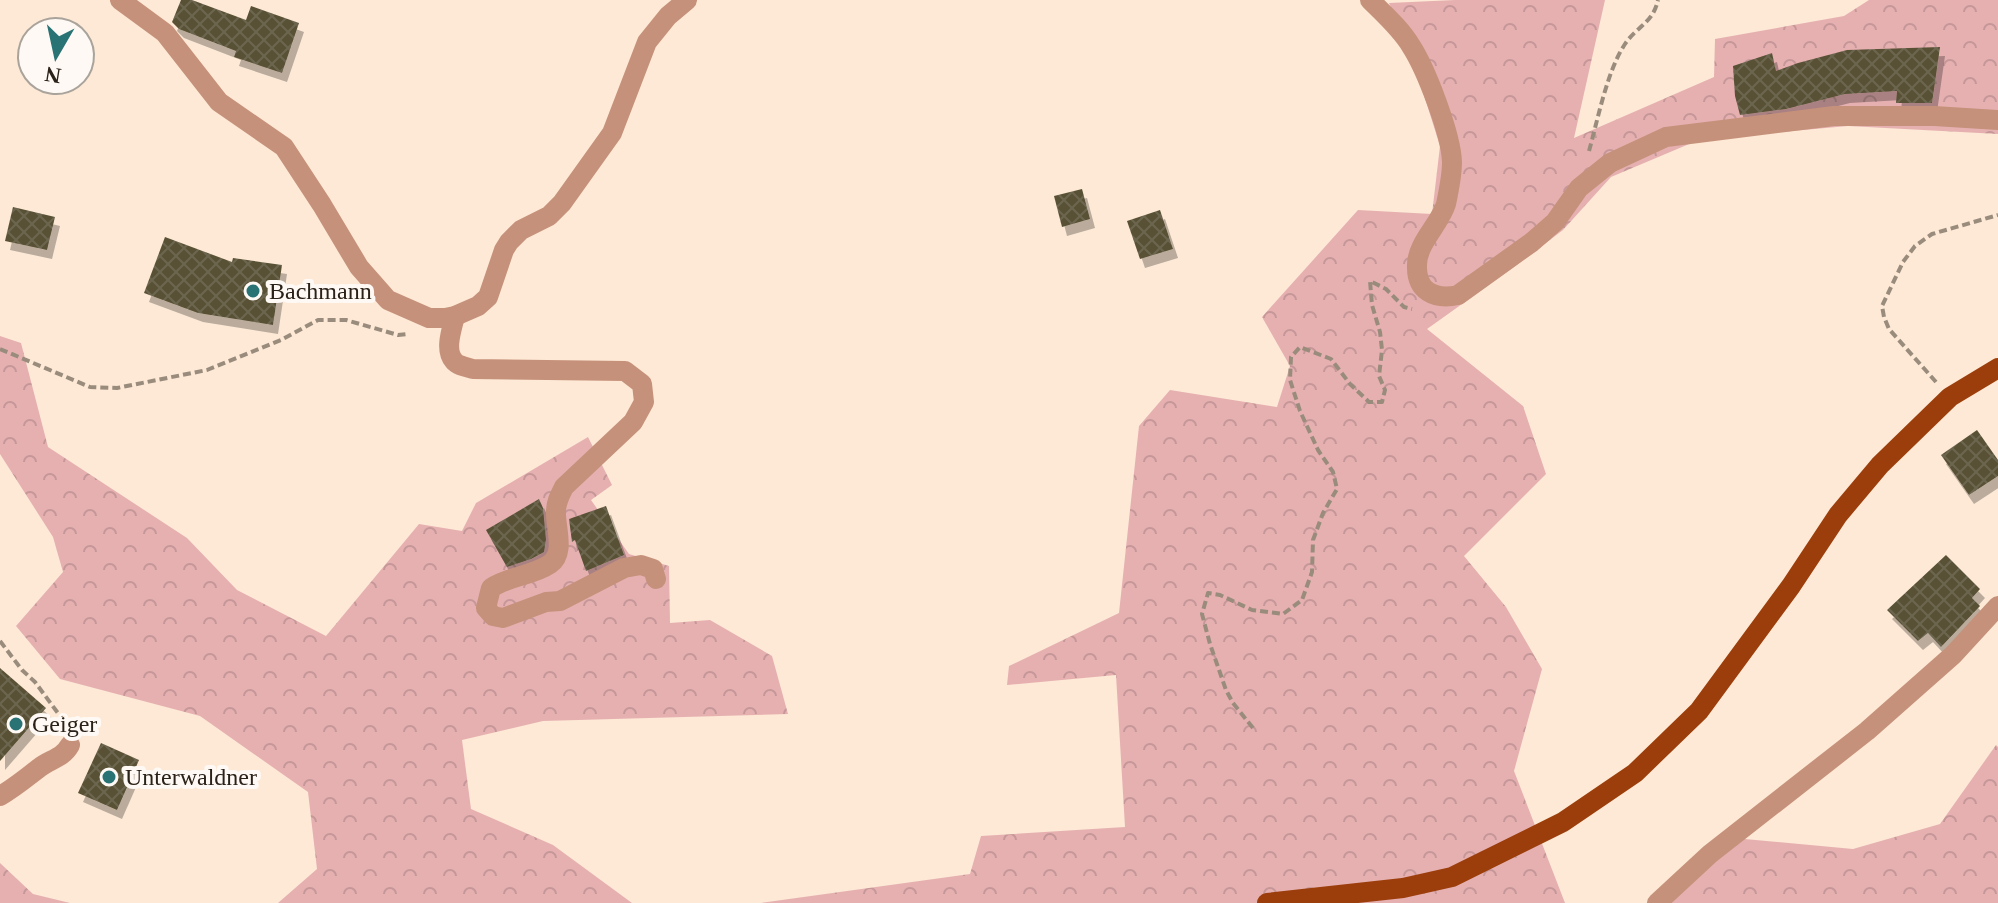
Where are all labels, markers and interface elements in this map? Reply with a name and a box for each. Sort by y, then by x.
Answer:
north arrow [16,16,96,96]
text: N [43,62,63,89]
place label: Bachmann [269,278,372,304]
marker: Bachmann [244,282,262,300]
place label: Geiger [32,711,97,737]
marker: Geiger [7,715,25,733]
place label: Unterwaldner [125,764,257,790]
marker: Unterwaldner [100,768,118,786]

